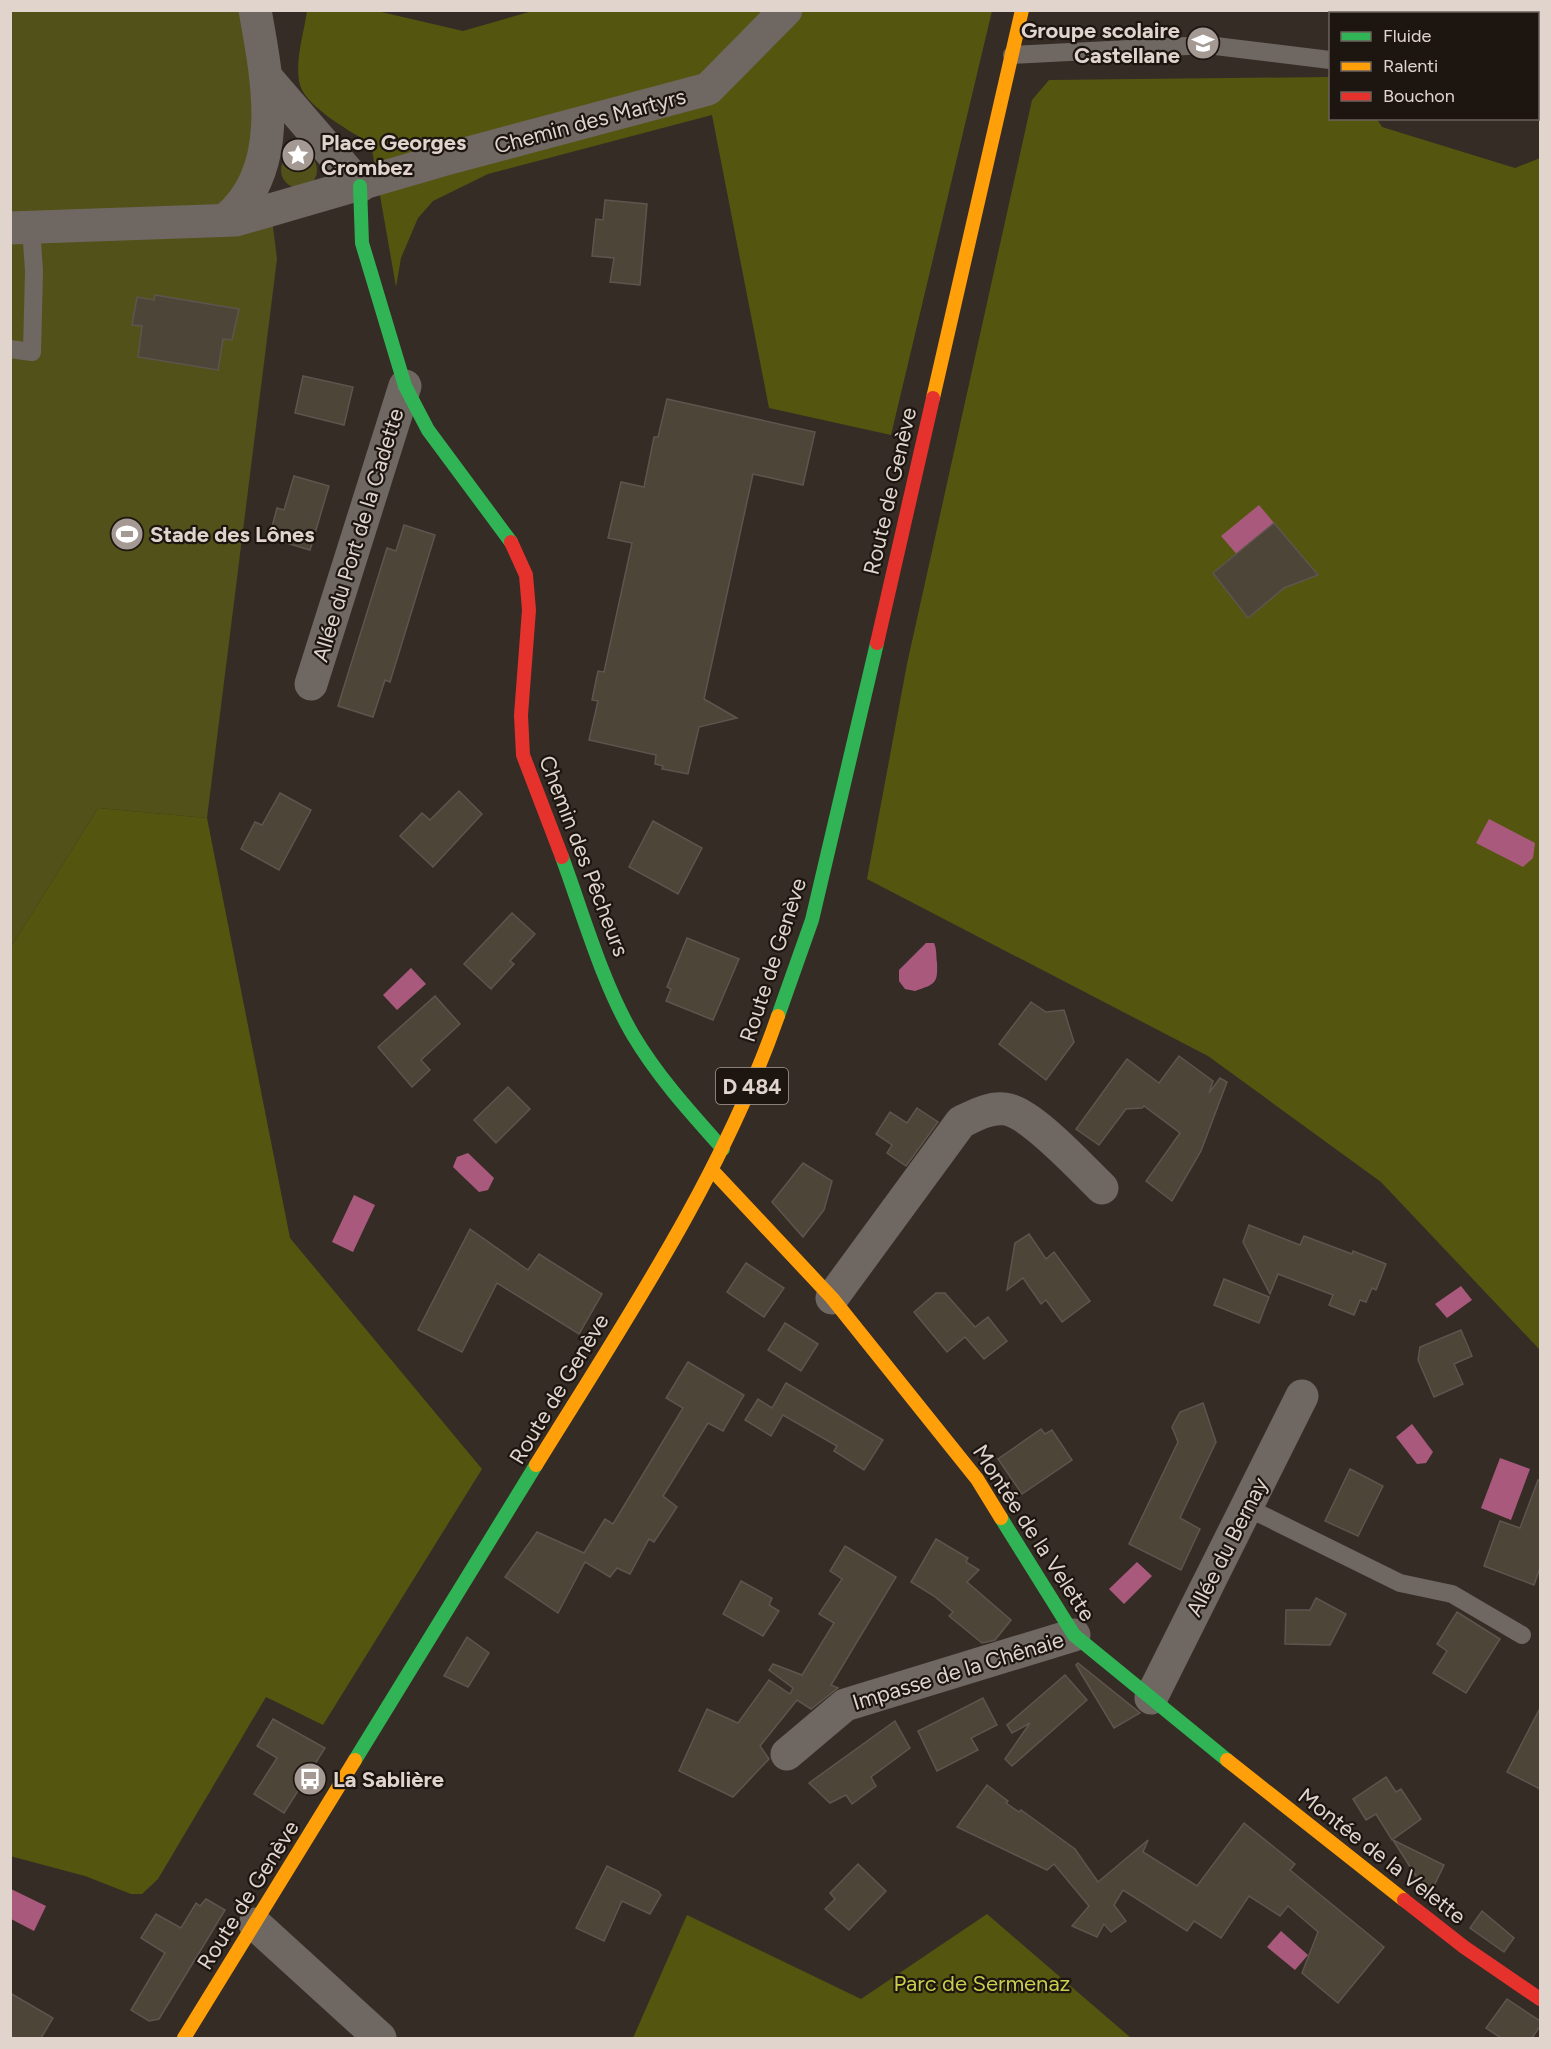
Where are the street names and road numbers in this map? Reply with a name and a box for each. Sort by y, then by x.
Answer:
street label: Chemin des Martyrs [491,82,689,160]
street label: Allée du Port de la Cadette [307,405,409,665]
street label: Route de Genève [858,405,922,577]
street label: Chemin des Pêcheurs [533,752,635,960]
street label: Route de Genève [734,875,812,1045]
road number: D 484 [716,1068,788,1104]
street label: Route de Genève [503,1309,615,1469]
street label: Montée de la Velette [967,1440,1101,1626]
street label: Allée du Bernay [1180,1473,1274,1621]
street label: Impasse de la Chênaie [849,1626,1067,1716]
street label: Montée de la Velette [1293,1782,1471,1930]
street label: Route de Genève [191,1815,305,1975]

